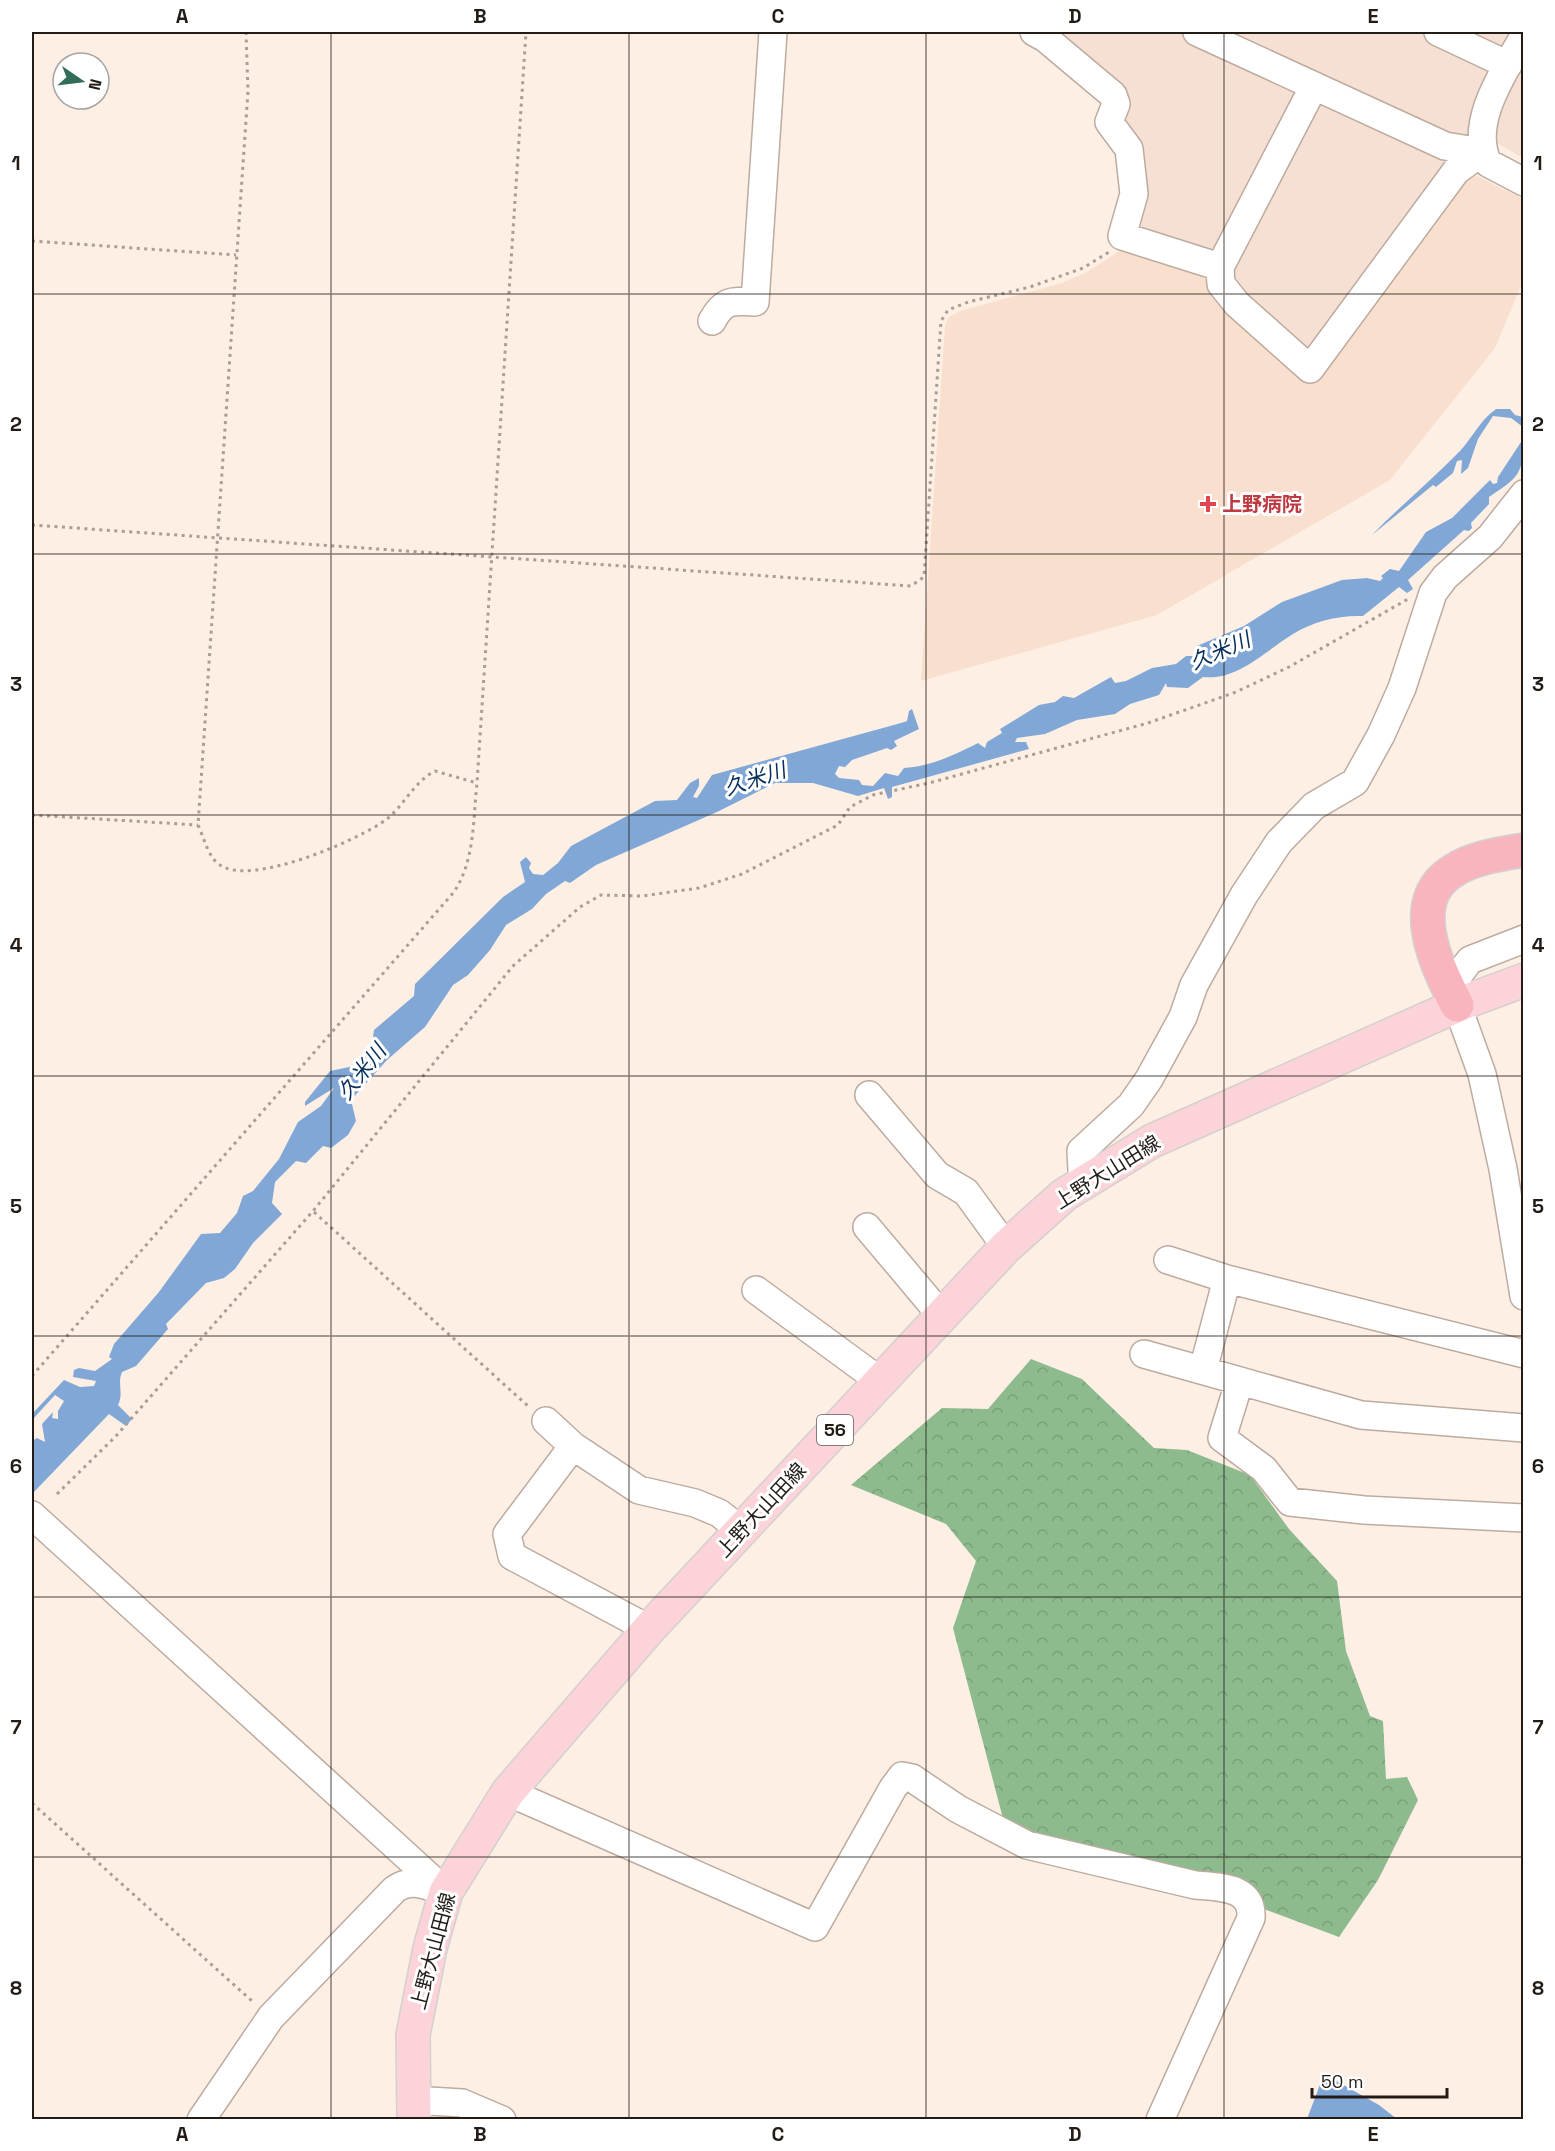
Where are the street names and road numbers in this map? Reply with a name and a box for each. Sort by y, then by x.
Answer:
street label: 上野大山田線 [1049,1129,1165,1215]
road number: 56 [817,1415,853,1445]
street label: 上野大山田線 [711,1457,811,1563]
street label: 上野大山田線 [405,1890,461,2012]

